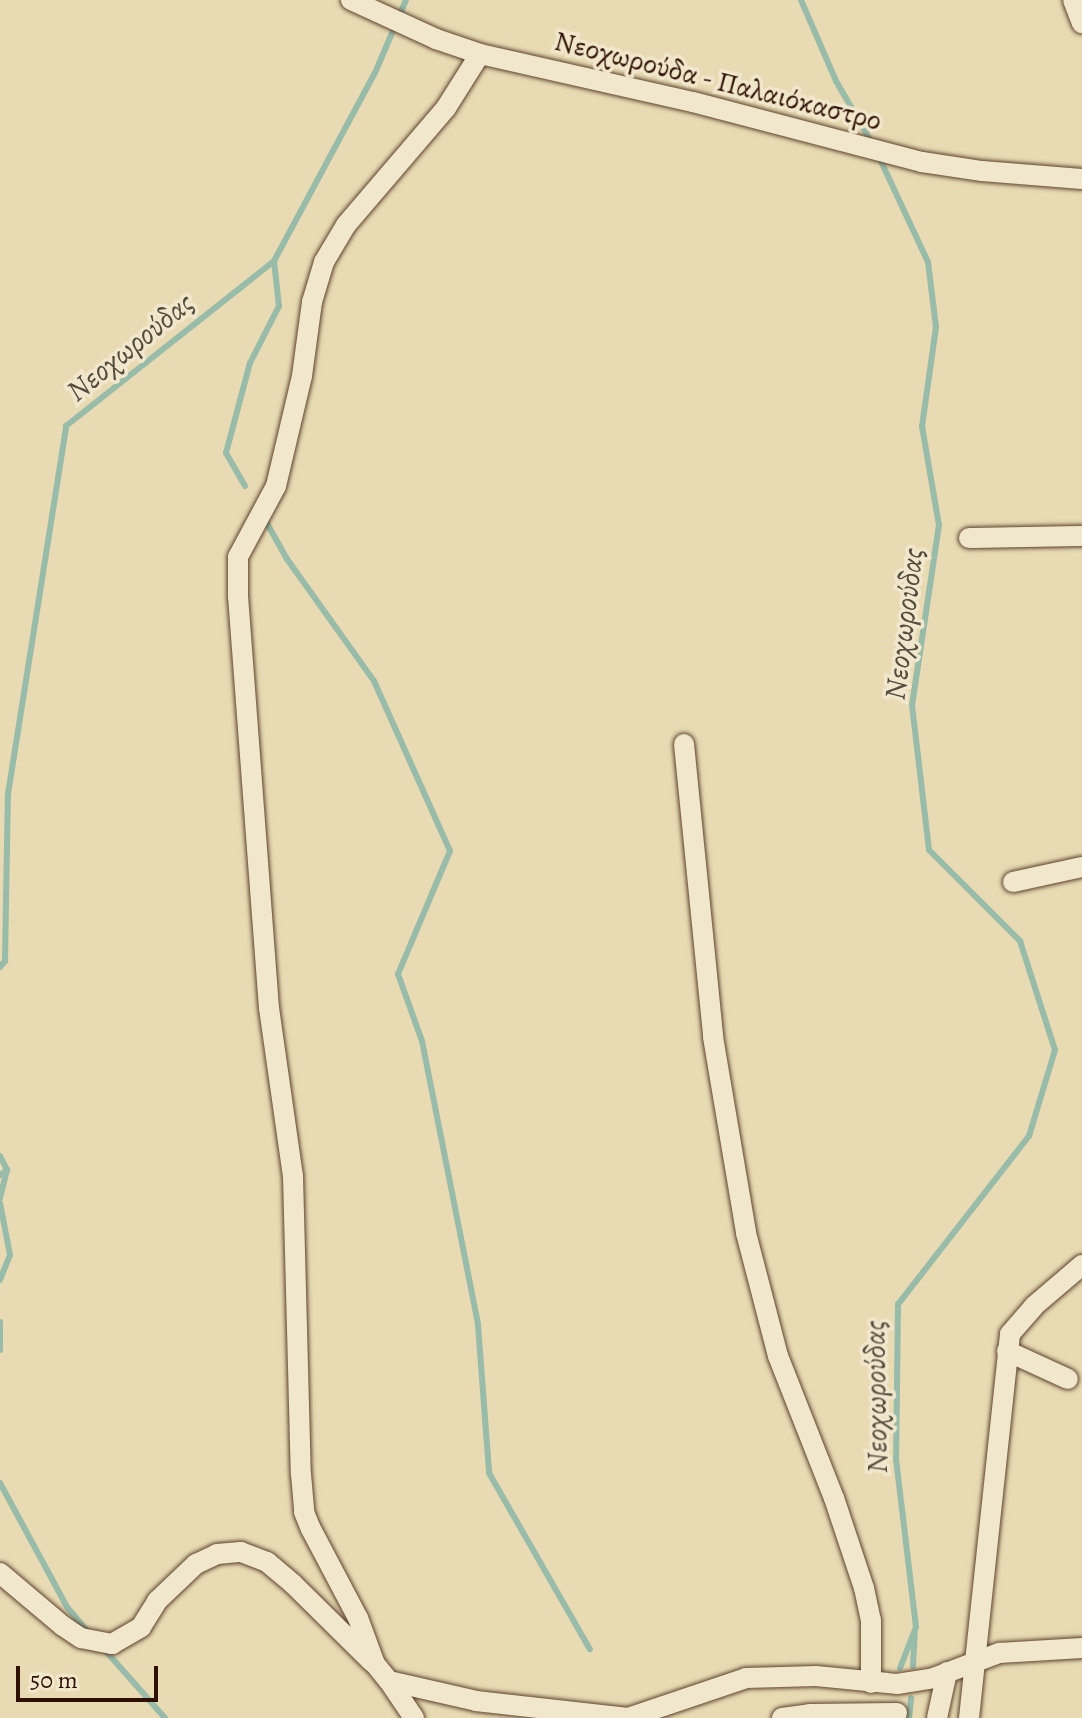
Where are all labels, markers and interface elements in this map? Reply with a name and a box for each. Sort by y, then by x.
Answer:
street label: Νεοχωρούδα - Παλαιόκαστρο [551,24,885,138]
water label: Νεοχωρούδας [59,285,201,409]
water label: Νεοχωρούδας [877,546,931,702]
water label: Νεοχωρούδας [857,1320,895,1474]
scale bar [20,1650,162,1700]
text: 50 m [30,1664,78,1696]

